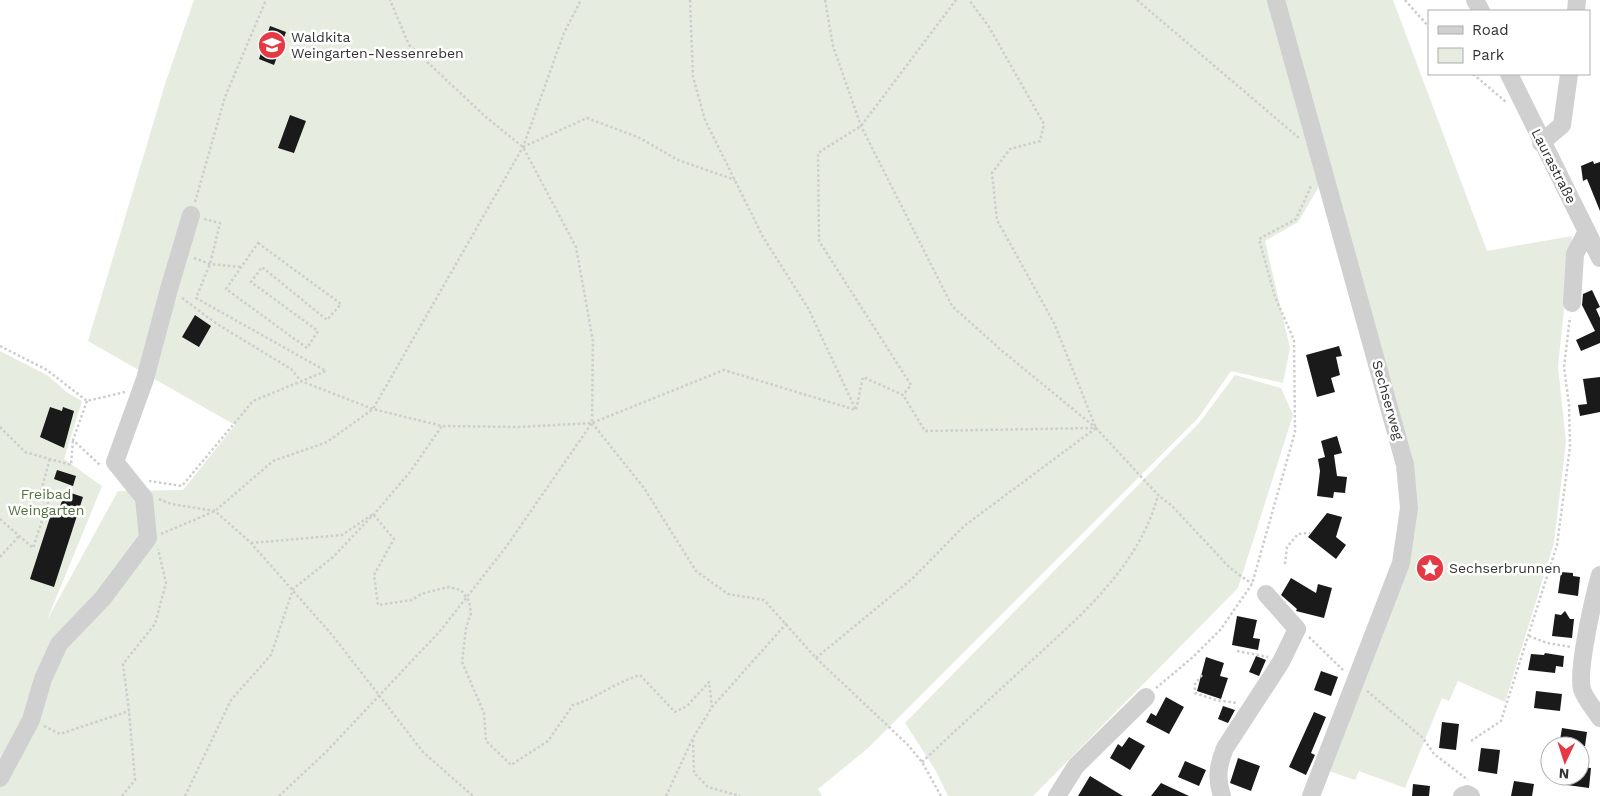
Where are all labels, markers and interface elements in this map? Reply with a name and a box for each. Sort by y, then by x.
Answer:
legend [1428,10,1590,75]
text: Road [1472,21,1509,39]
place label: Waldkita Weingarten-Nessenreben [291,29,464,61]
school or university icon: Waldkita Weingarten-Nessenreben [257,30,287,60]
text: Park [1472,46,1505,64]
street label: Laurastraße [1528,126,1580,206]
street label: Sechserweg [1369,359,1407,442]
park label: Freibad Weingarten [8,486,84,518]
place icon: Sechserbrunnen [1415,553,1445,583]
place label: Sechserbrunnen [1449,560,1561,576]
north arrow [1540,736,1590,786]
text: N [1558,766,1570,782]

